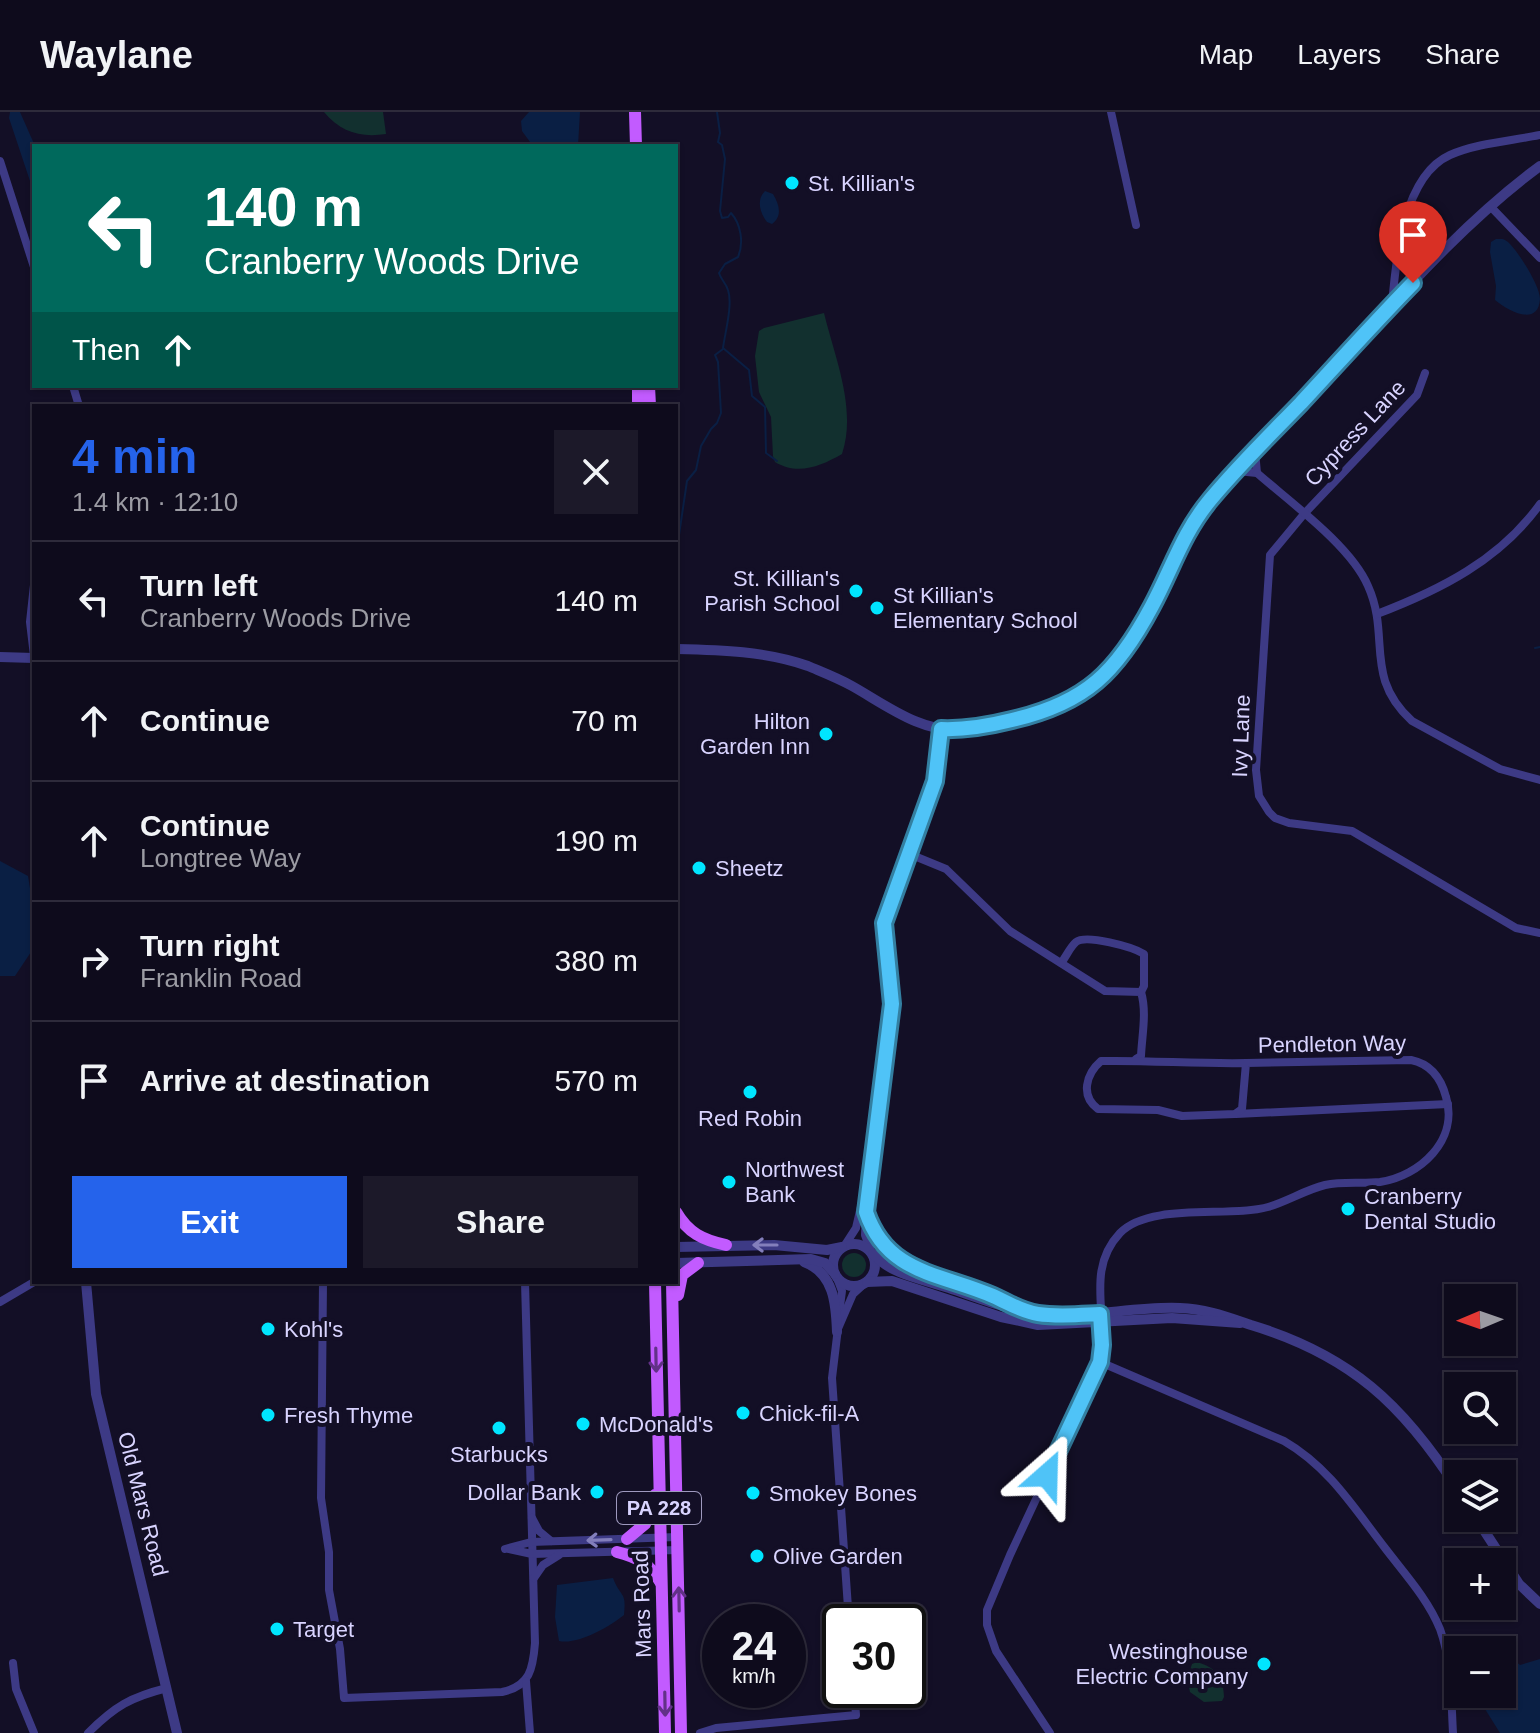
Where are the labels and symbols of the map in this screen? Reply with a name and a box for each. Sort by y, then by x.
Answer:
place label: St. Killian's [808,171,915,196]
marker: St. Killian's [783,174,801,192]
pin [1379,201,1447,283]
street label: Cypress Lane [1300,375,1410,491]
place label: St. Killian's Parish School [704,566,840,616]
marker: St. Killian's Parish School [847,582,865,600]
place label: St Killian's Elementary School [893,583,1078,633]
marker: St Killian's Elementary School [868,599,886,617]
street label: Ivy Lane [1227,694,1255,778]
place label: Hilton Garden Inn [700,709,810,759]
marker: Hilton Garden Inn [817,725,835,743]
place label: Sheetz [715,856,784,881]
marker: Sheetz [690,859,708,877]
street label: Pendleton Way [1258,1030,1406,1058]
marker: Red Robin [741,1083,759,1101]
place label: Red Robin [698,1106,802,1131]
place label: Northwest Bank [745,1157,844,1207]
marker: Northwest Bank [720,1173,738,1191]
place label: Cranberry Dental Studio [1364,1184,1496,1234]
marker: Cranberry Dental Studio [1339,1200,1357,1218]
one-way arrow [752,1237,779,1253]
north arrow [1444,1284,1516,1356]
place label: Kohl's [284,1317,343,1342]
marker: Kohl's [259,1320,277,1338]
one-way arrow [648,1346,664,1373]
place label: Chick-fil-A [759,1401,860,1426]
place label: Fresh Thyme [284,1403,413,1428]
marker: Chick-fil-A [734,1404,752,1422]
marker: Fresh Thyme [259,1406,277,1424]
place label: McDonald's [599,1412,713,1437]
marker: McDonald's [574,1415,592,1433]
marker: Starbucks [490,1419,508,1437]
street label: Old Mars Road [113,1429,173,1579]
position arrow [1005,1433,1089,1517]
place label: Starbucks [450,1442,548,1467]
place label: Dollar Bank [467,1480,582,1505]
place label: Smokey Bones [769,1481,917,1506]
marker: Dollar Bank [588,1483,606,1501]
marker: Smokey Bones [744,1484,762,1502]
road number: PA 228 [617,1492,701,1524]
one-way arrow [586,1532,613,1547]
place label: Olive Garden [773,1544,903,1569]
marker: Olive Garden [748,1547,766,1565]
street label: Mars Road [628,1550,656,1658]
one-way arrow [671,1586,686,1613]
speed limit sign: 30 [822,1604,926,1708]
place label: Target [293,1617,354,1642]
marker: Target [268,1620,286,1638]
place label: Westinghouse Electric Company [1076,1639,1248,1689]
marker: Westinghouse Electric Company [1255,1655,1273,1673]
one-way arrow [657,1690,673,1717]

